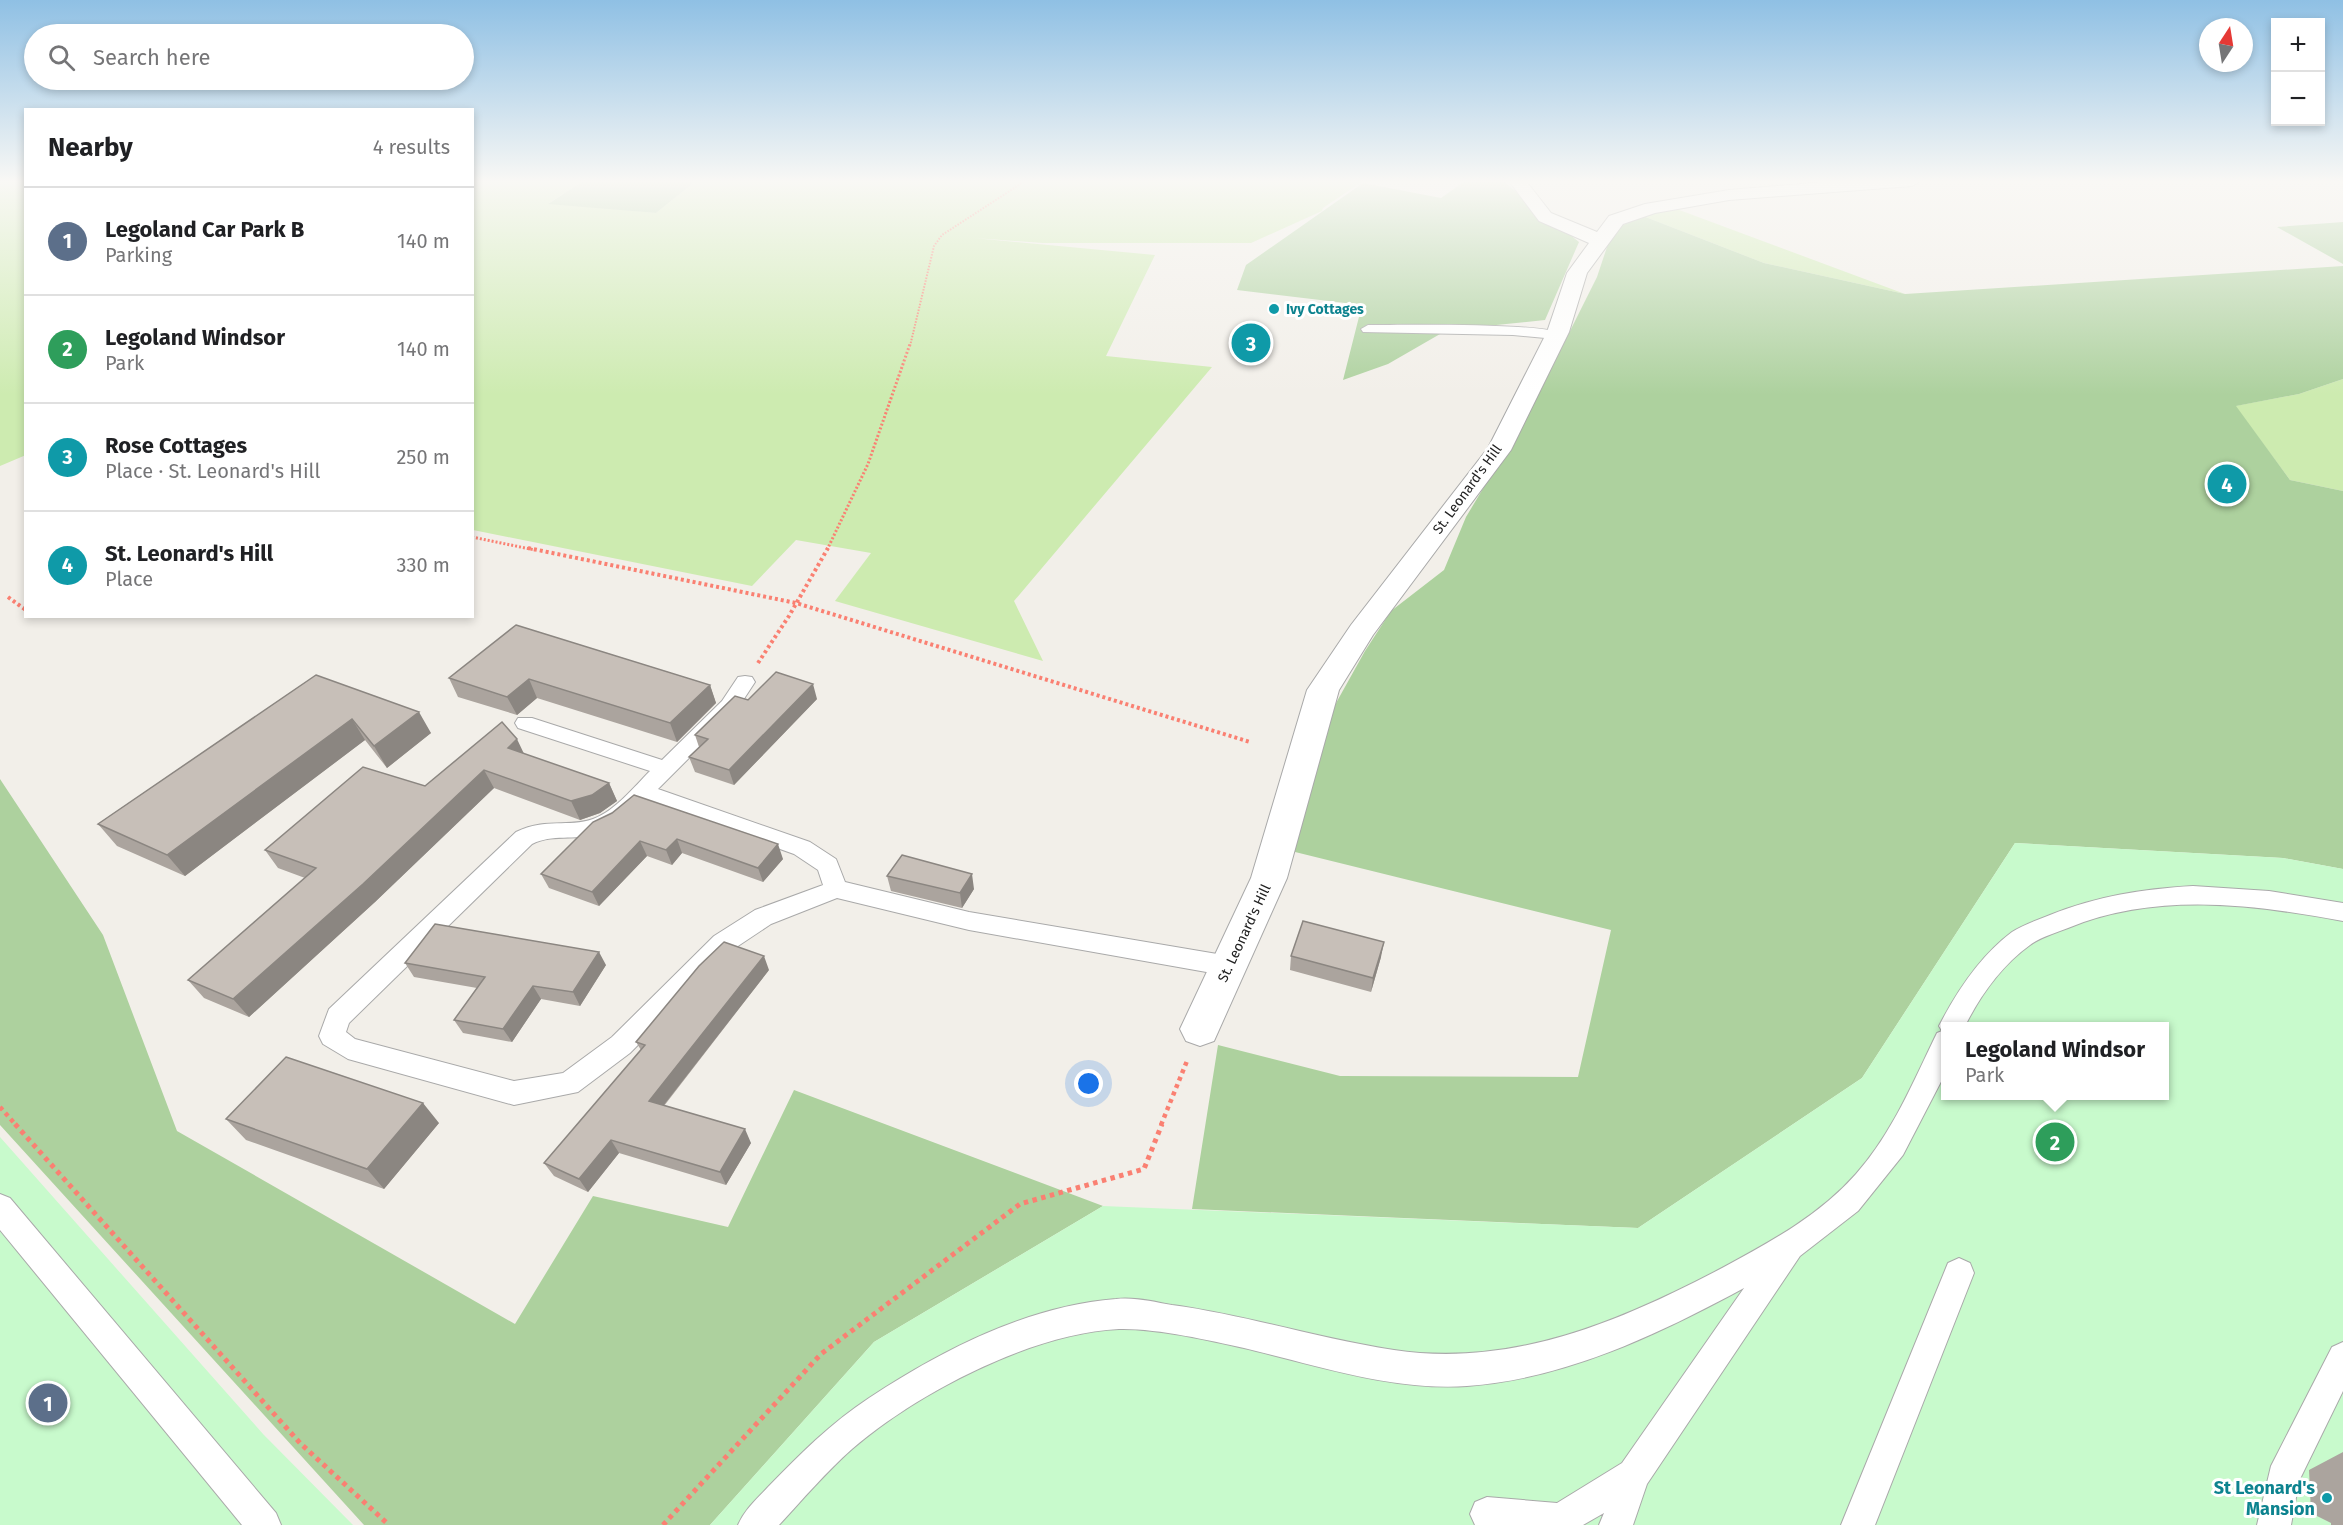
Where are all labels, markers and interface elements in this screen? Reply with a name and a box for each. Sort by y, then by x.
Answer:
north arrow [2199,18,2253,72]
map controls [2271,18,2325,126]
button: + [2271,18,2325,72]
search box [24,24,474,90]
icon: search [45,41,78,74]
text: Search here [93,44,211,71]
button: − [2271,72,2325,126]
text: Nearby [48,132,133,163]
text: 4 results [373,135,450,159]
text: Legoland Car Park B [105,216,304,243]
text: 1 [63,229,72,253]
text: 140 m [397,229,450,253]
text: Parking [105,243,172,267]
place label: Ivy Cottages [1286,301,1364,318]
marker: Ivy Cottages [1267,302,1281,316]
pin: 3 [1232,320,1270,366]
text: Legoland Windsor [105,324,285,351]
text: 2 [62,337,73,361]
text: 140 m [397,337,450,361]
text: Park [105,351,144,375]
text: Rose Cottages [105,432,247,459]
street label: St. Leonard's Hill [1429,441,1506,537]
text: 3 [62,445,73,469]
text: 250 m [396,445,450,469]
text: Place · St. Leonard's Hill [105,459,320,483]
pin: 4 [2208,462,2246,506]
text: St. Leonard's Hill [105,540,273,567]
text: 4 [62,553,73,577]
text: 330 m [396,553,450,577]
text: Place [105,567,153,591]
street label: St. Leonard's Hill [1214,881,1275,985]
popup [1941,1022,2169,1100]
text: Legoland Windsor [1965,1036,2145,1063]
text: Park [1965,1063,2004,1087]
your location [1074,1069,1103,1098]
pin: 2 [2036,1120,2074,1164]
pin: 1 [28,1380,68,1426]
place label: St Leonard's Mansion [2214,1477,2315,1520]
marker: St Leonard's Mansion [2320,1491,2334,1505]

